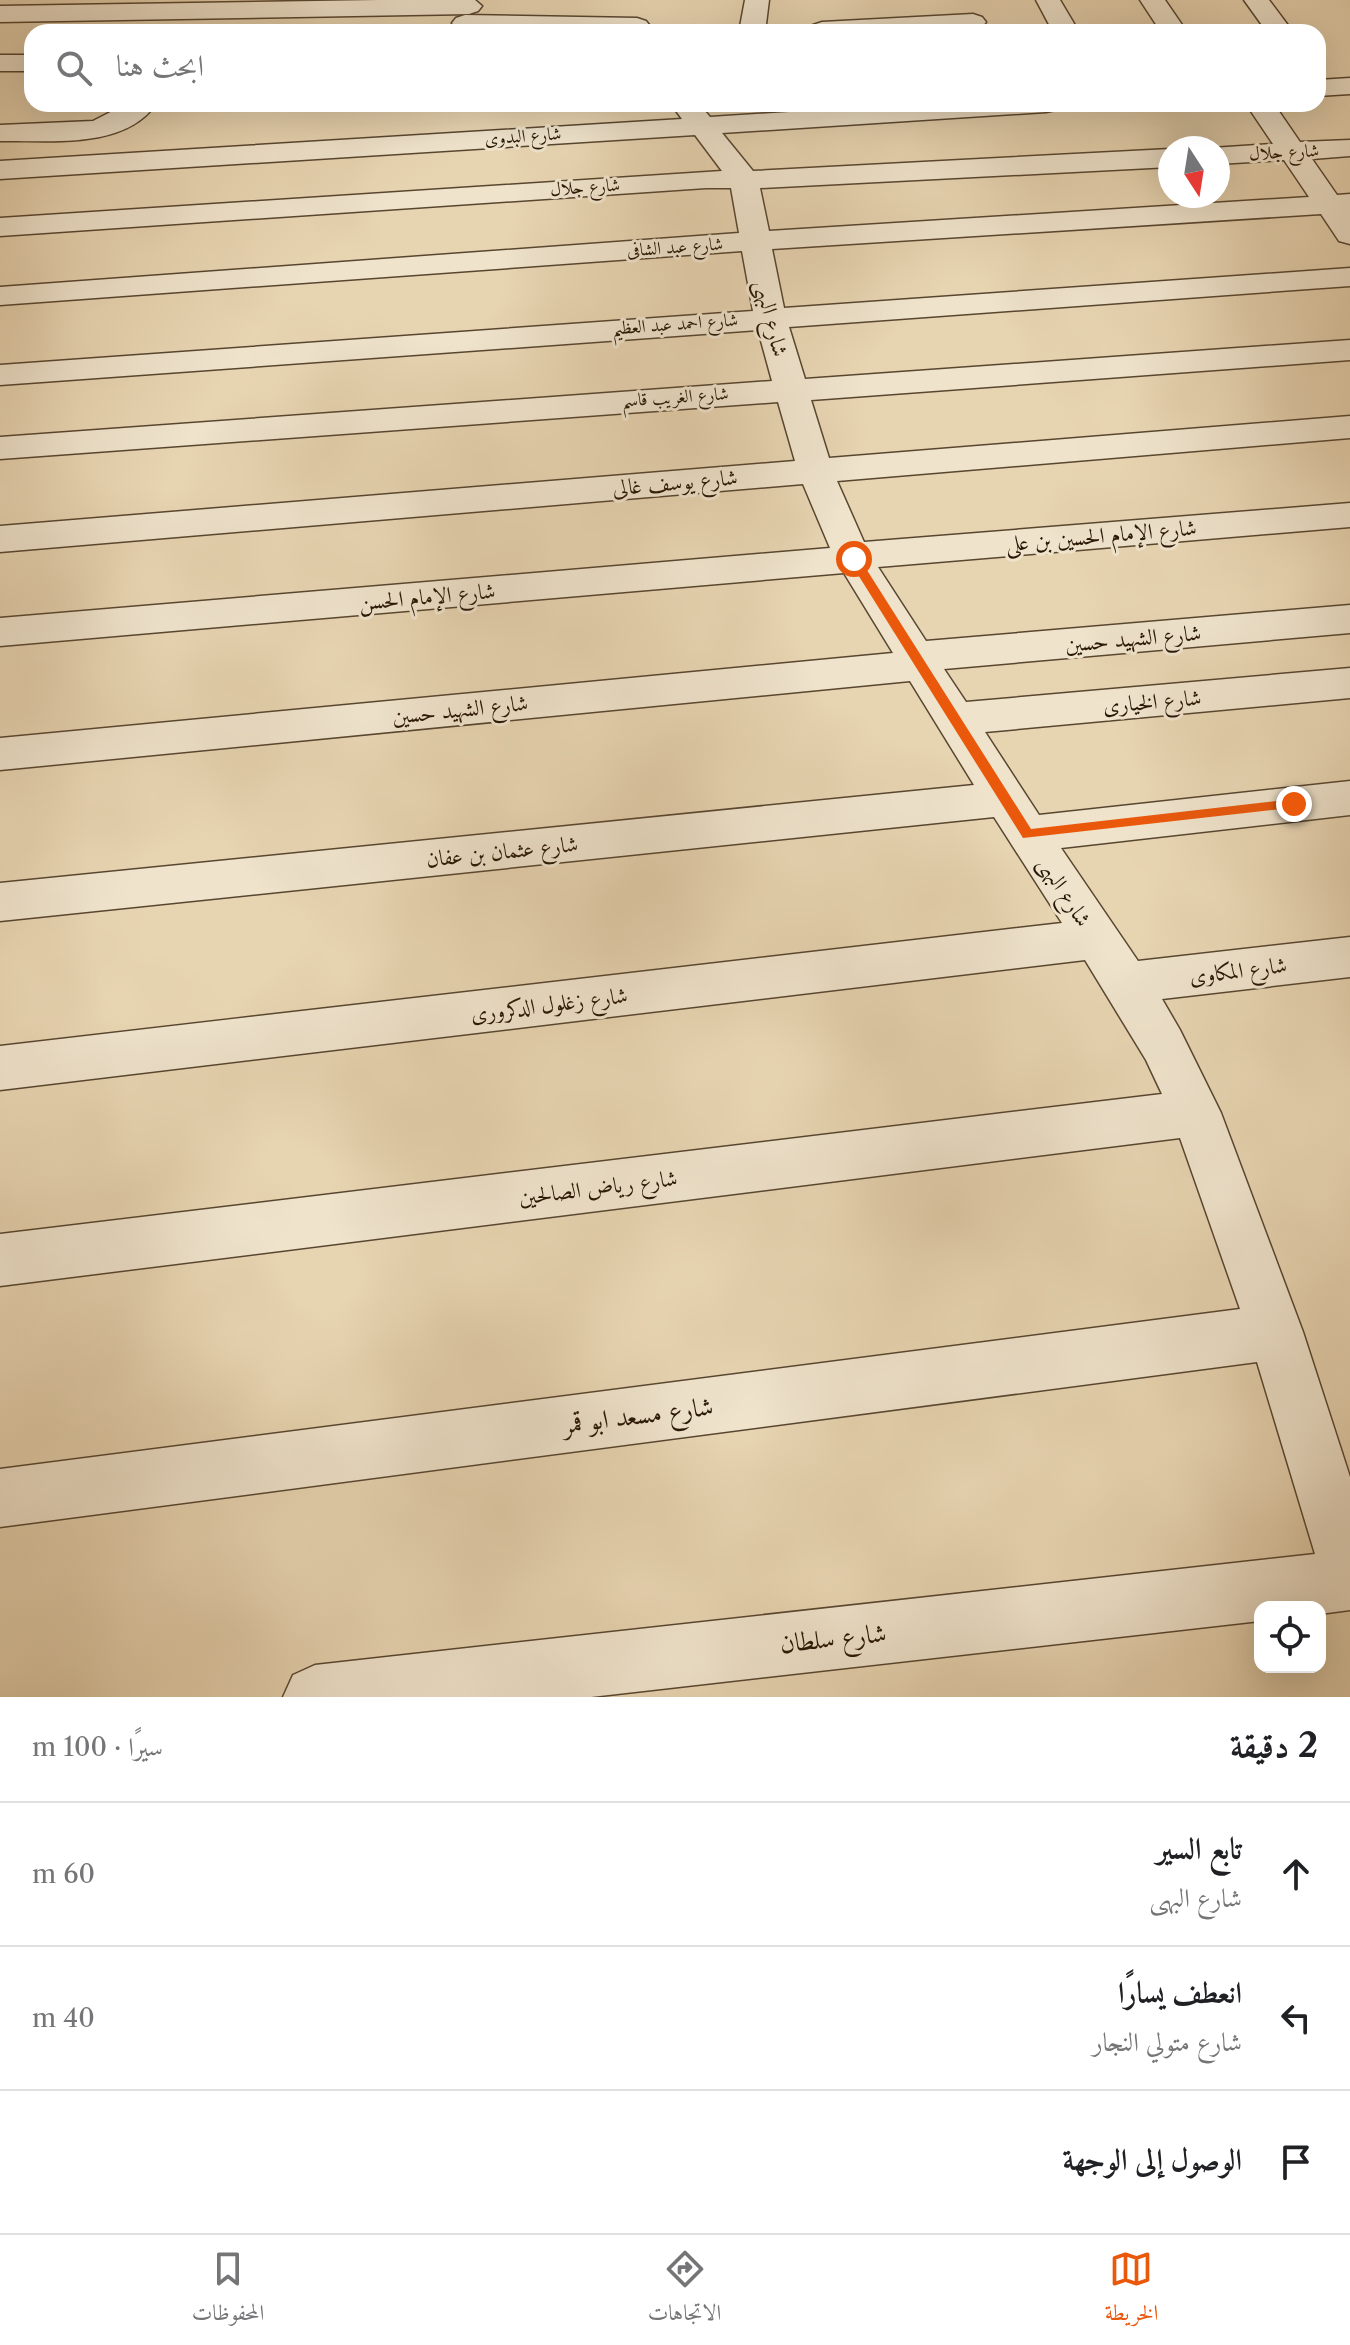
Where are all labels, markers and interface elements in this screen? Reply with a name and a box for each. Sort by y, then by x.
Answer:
search box [24,24,1326,112]
icon: search [52,46,96,90]
text: ابحث هنا [116,47,204,84]
street label: شارع البدوى [484,122,562,154]
north arrow [1158,136,1230,208]
street label: شارع جلال [1248,139,1320,169]
street label: شارع جلال [549,174,621,204]
street label: شارع عبد الشافى [626,233,724,265]
street label: شارع البهى [744,277,794,361]
street label: شارع احمد عبد العظيم [611,309,739,346]
street label: شارع الغريب قاسم [621,382,730,419]
street label: شارع يوسف غالى [611,464,739,506]
street label: شارع الإمام الحسين بن على [1004,514,1198,563]
route start [836,541,872,577]
street label: شارع الإمام الحسن [358,577,497,622]
street label: شارع الشهيد حسين [1064,619,1203,663]
street label: شارع الخيارى [1102,684,1203,724]
street label: شارع الشهيد حسين [391,689,530,735]
route end [1276,786,1312,822]
street label: شارع عثمان بن عفان [425,830,580,878]
street label: شارع البهى [1028,851,1097,934]
street label: شارع المكاوى [1188,951,1289,995]
street label: شارع زغلول الدكرورى [469,981,630,1033]
street label: شارع رياض الصالحين [517,1164,679,1216]
street label: شارع مسعد ابو قمر [558,1390,716,1446]
map controls [1254,1601,1326,1673]
button: locate [1254,1601,1326,1673]
street label: شارع سلطان [778,1616,889,1665]
text: 2 دقيقة [1230,1724,1318,1766]
text: سيرًا · 100 m [32,1731,163,1763]
text: تابع السير [1156,1830,1242,1867]
icon: ahead [1274,1852,1318,1896]
text: 60 m [32,1858,95,1890]
text: شارع البهى [1149,1882,1242,1914]
text: انعطف يسارًا [1118,1974,1242,2011]
icon: left [1274,1996,1318,2040]
text: 40 m [32,2002,95,2034]
text: شارع متولي النجار [1092,2026,1242,2058]
icon: arrive [1274,2140,1318,2184]
text: الوصول إلى الوجهة [1063,2141,1242,2178]
tab: المحفوظات [192,2247,264,2334]
tab: الاتجاهات [648,2247,721,2334]
tab: الخريطة [1105,2247,1158,2334]

